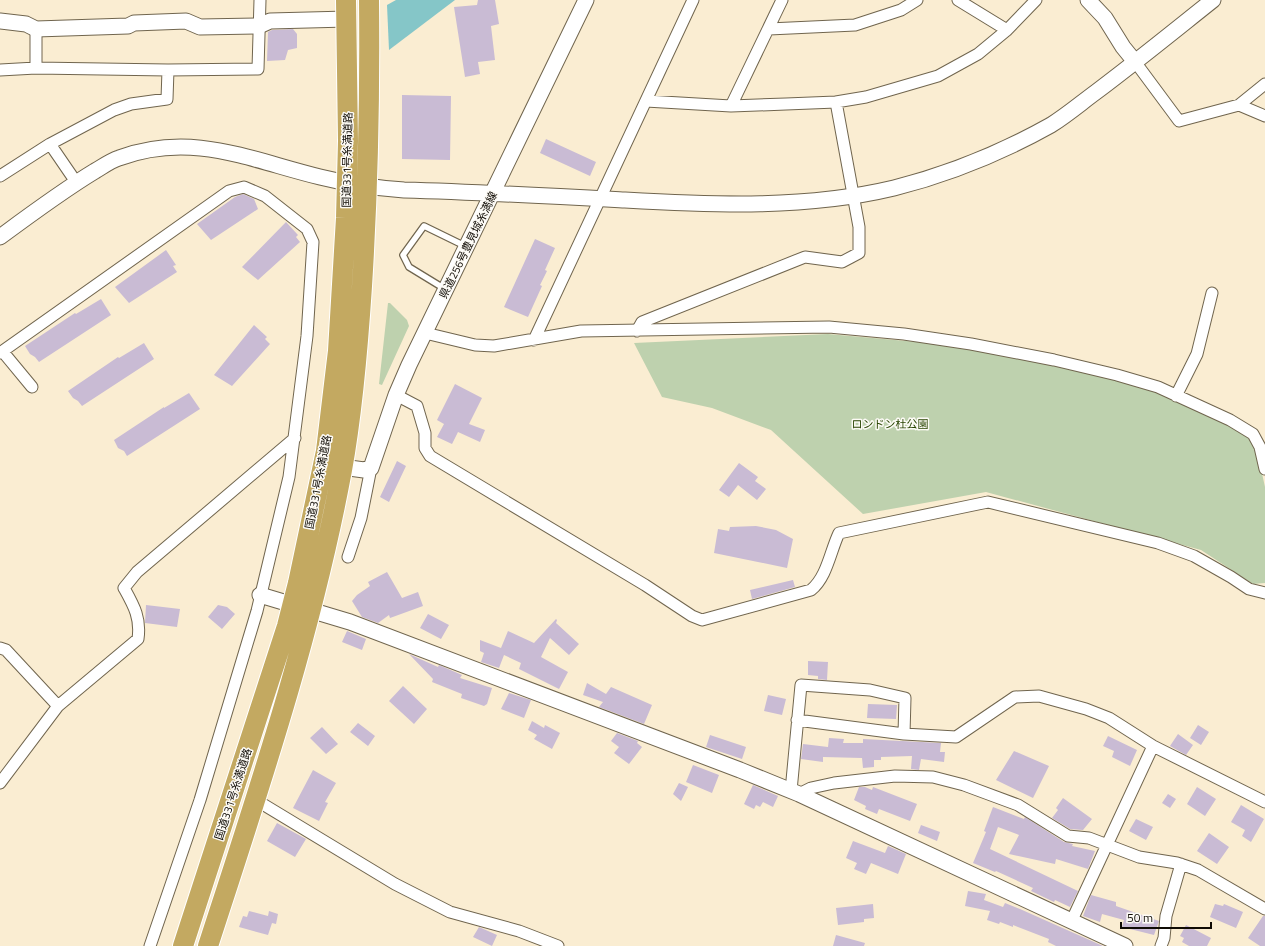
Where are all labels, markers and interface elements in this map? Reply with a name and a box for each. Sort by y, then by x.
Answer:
street label: 国道331号糸満道路 [338,112,356,208]
street label: 県道256号豊見城糸満線 [435,189,501,301]
park label: ロンドン杜公園 [852,416,929,432]
street label: 国道331号糸満道路 [301,434,335,530]
street label: 国道331号糸満道路 [211,746,255,842]
scale bar [1121,904,1211,930]
text: 50 m [1127,908,1153,927]

